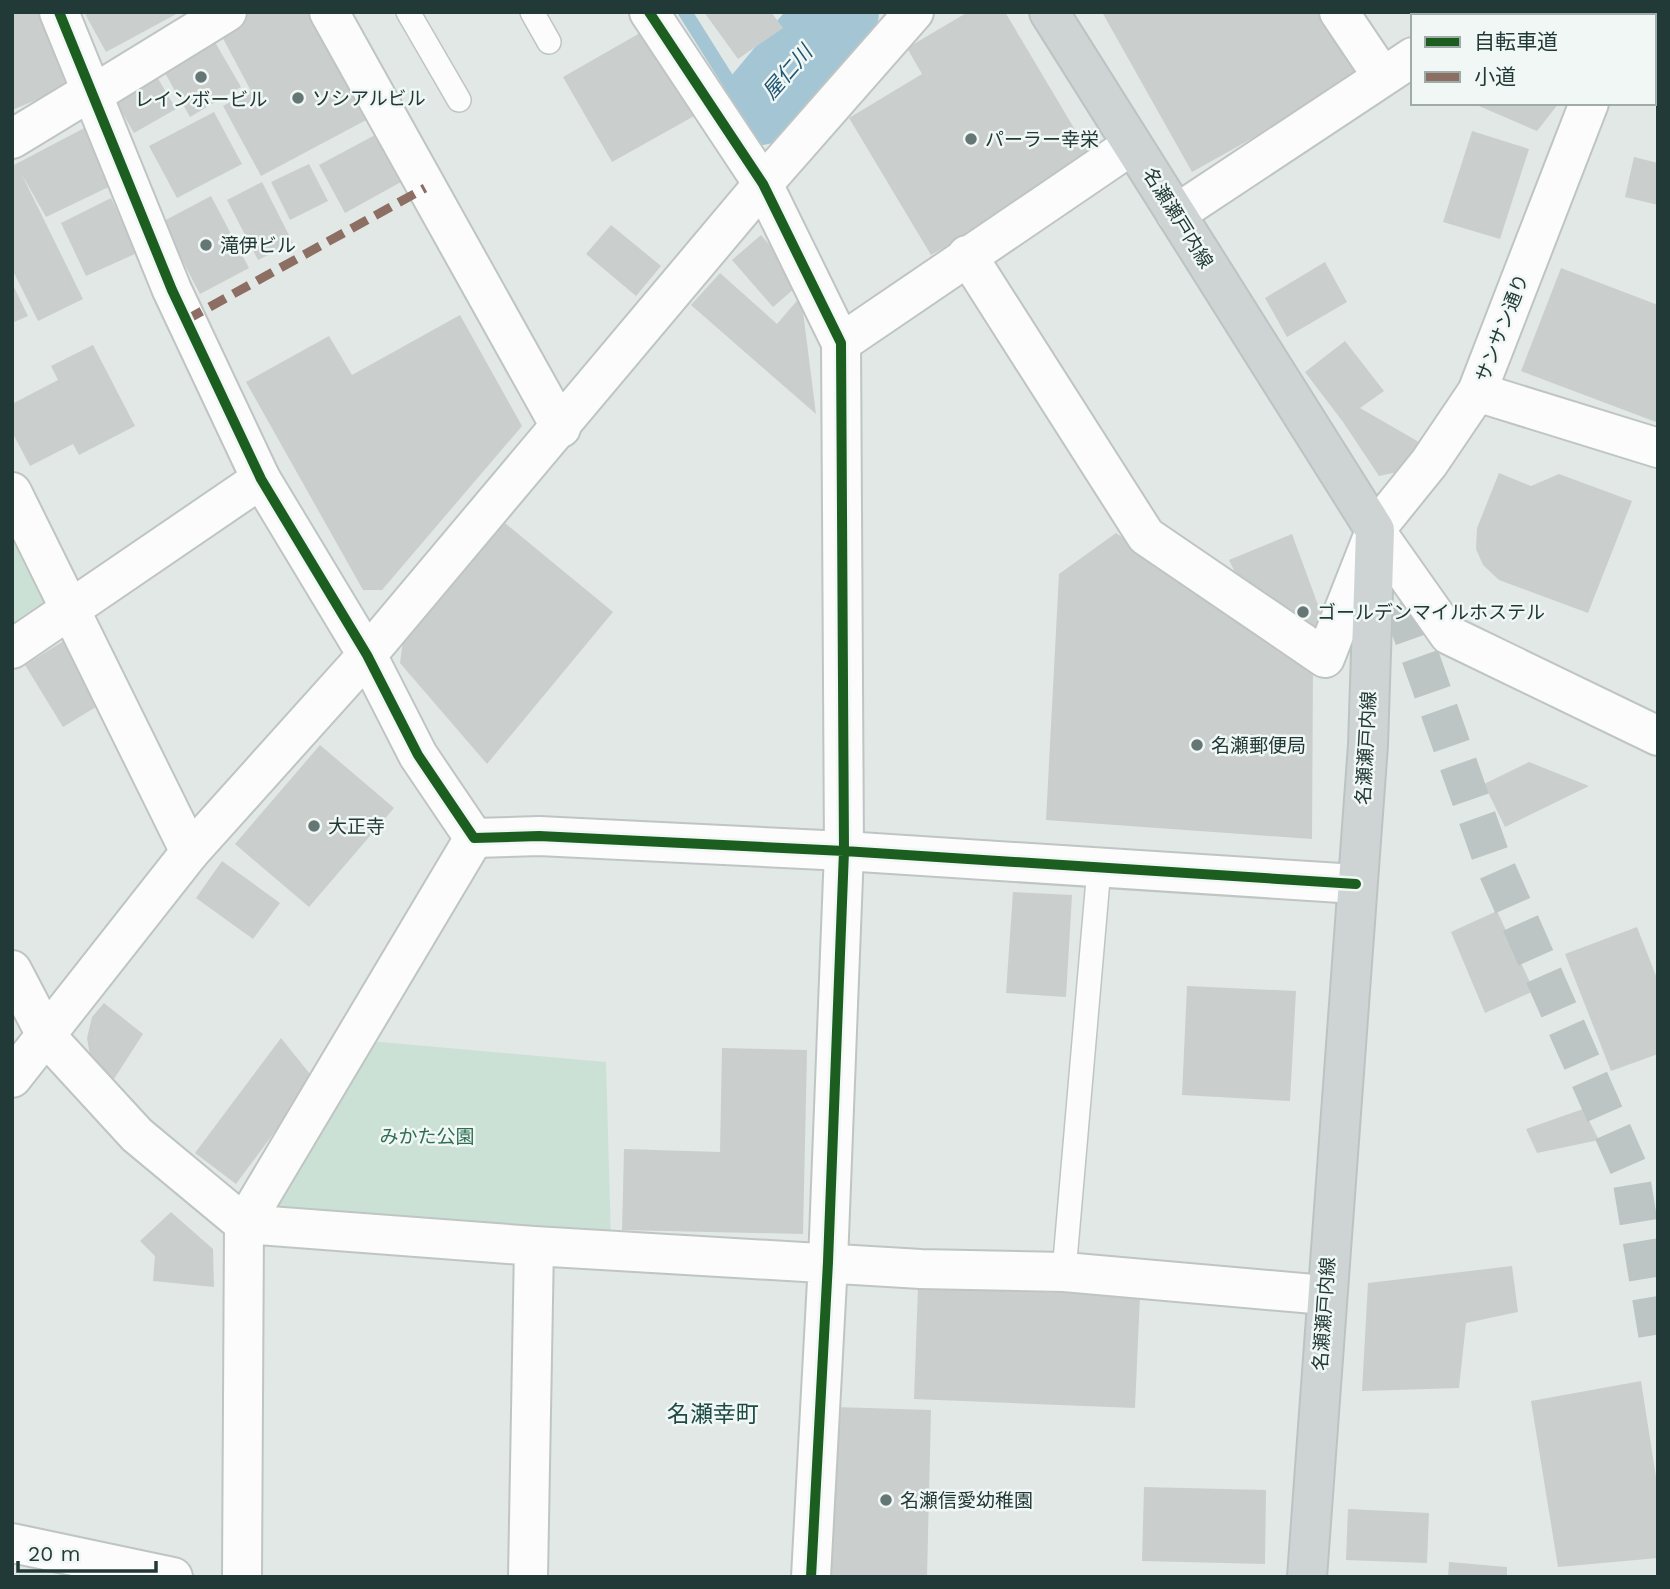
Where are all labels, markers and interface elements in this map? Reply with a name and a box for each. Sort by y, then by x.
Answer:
legend [1411,14,1656,105]
text: 自転車道 [1474,29,1558,54]
water label: 屋仁川 [757,39,818,104]
text: 小道 [1474,64,1516,89]
marker: レインボービル [193,69,209,85]
place label: ソシアルビル [312,87,426,110]
place label: レインボービル [134,88,268,111]
marker: ソシアルビル [290,90,306,106]
place label: パーラー幸栄 [985,128,1099,151]
marker: パーラー幸栄 [963,131,979,147]
street label: 名瀬瀬戸内線 [1138,164,1218,272]
place label: 滝伊ビル [220,234,296,257]
marker: 滝伊ビル [198,237,214,253]
street label: サンサン通り [1471,271,1533,385]
place label: ゴールデンマイルホステル [1317,601,1545,624]
marker: ゴールデンマイルホステル [1295,604,1311,620]
street label: 名瀬瀬戸内線 [1352,690,1380,806]
place label: 名瀬郵便局 [1211,734,1306,757]
marker: 名瀬郵便局 [1189,737,1205,753]
place label: 大正寺 [328,815,385,838]
marker: 大正寺 [306,818,322,834]
park label: みかた公園 [379,1125,475,1148]
street label: 名瀬瀬戸内線 [1309,1256,1339,1372]
district label: 名瀬幸町 [667,1401,759,1428]
place label: 名瀬信愛幼稚園 [900,1489,1033,1512]
marker: 名瀬信愛幼稚園 [878,1492,894,1508]
scale bar [18,1530,156,1574]
text: 20 m [28,1541,80,1566]

